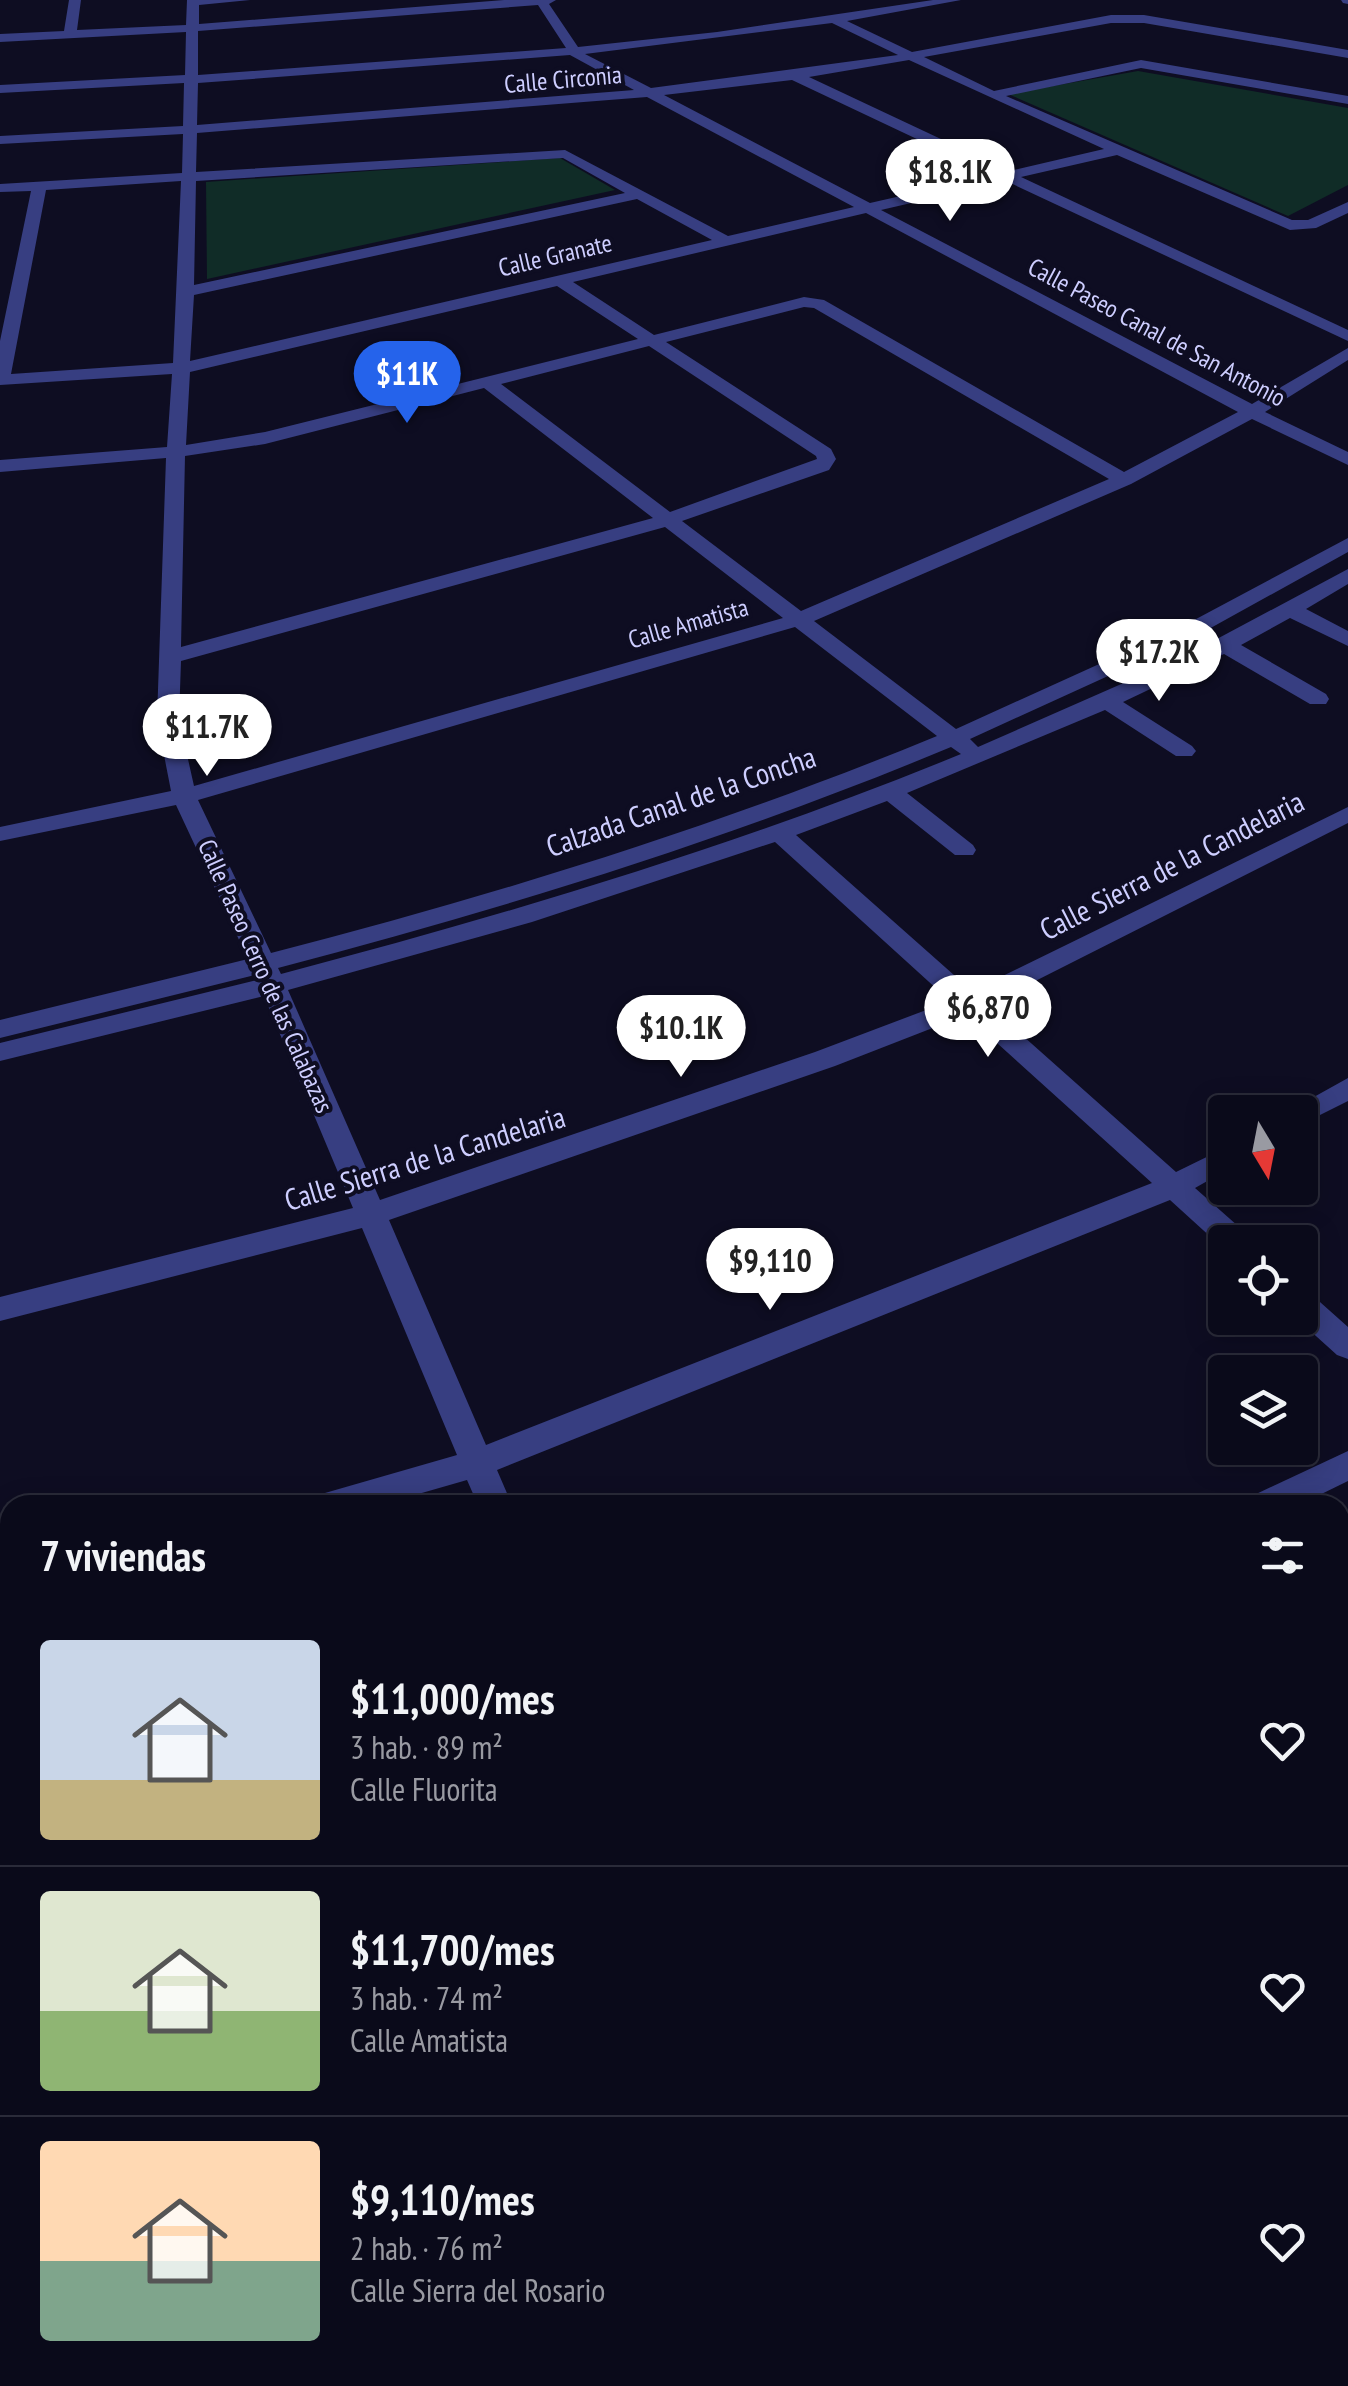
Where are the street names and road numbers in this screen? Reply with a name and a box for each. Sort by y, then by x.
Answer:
street label: Calle Circonia [503,58,623,100]
street label: Calle Granate [495,226,615,284]
street label: Calle Paseo Canal de San Antonio [1023,250,1291,414]
street label: Calle Amatista [624,591,752,655]
street label: Calzada Canal de la Concha [541,736,820,865]
street label: Calle Sierra de la Candelaria [1033,781,1310,948]
street label: Calle Paseo Cerro de las Calabazas [191,834,341,1118]
street label: Calle Sierra de la Candelaria [280,1096,570,1219]

